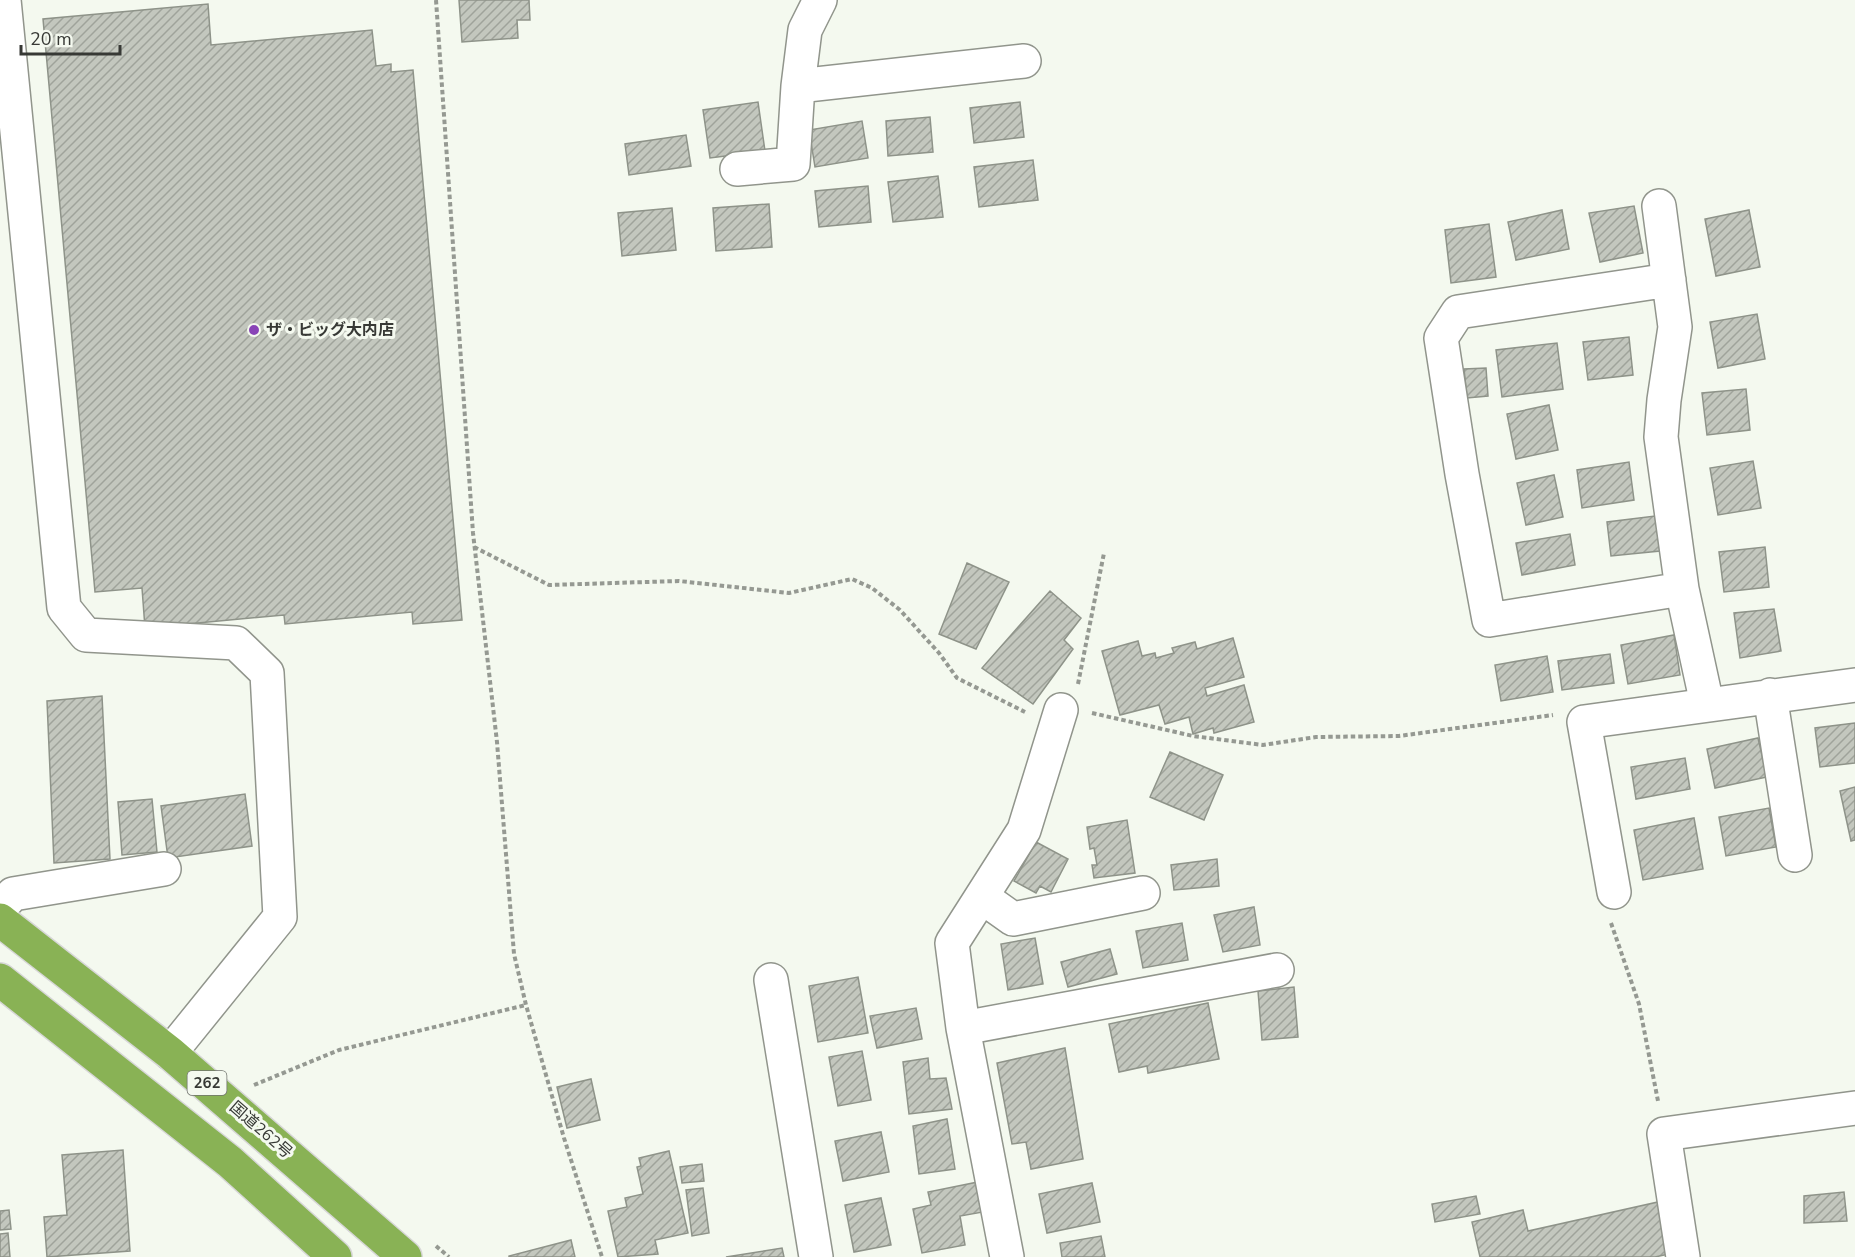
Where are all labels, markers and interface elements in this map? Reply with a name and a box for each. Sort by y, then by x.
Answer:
scale bar [21,18,120,56]
text: 20 m [30,27,72,51]
place label: ザ・ビッグ大内店 [266,319,394,341]
marker: ザ・ビッグ大内店 [247,323,261,337]
road number: 262 [188,1071,226,1095]
street label: 国道262号 [225,1097,297,1163]

